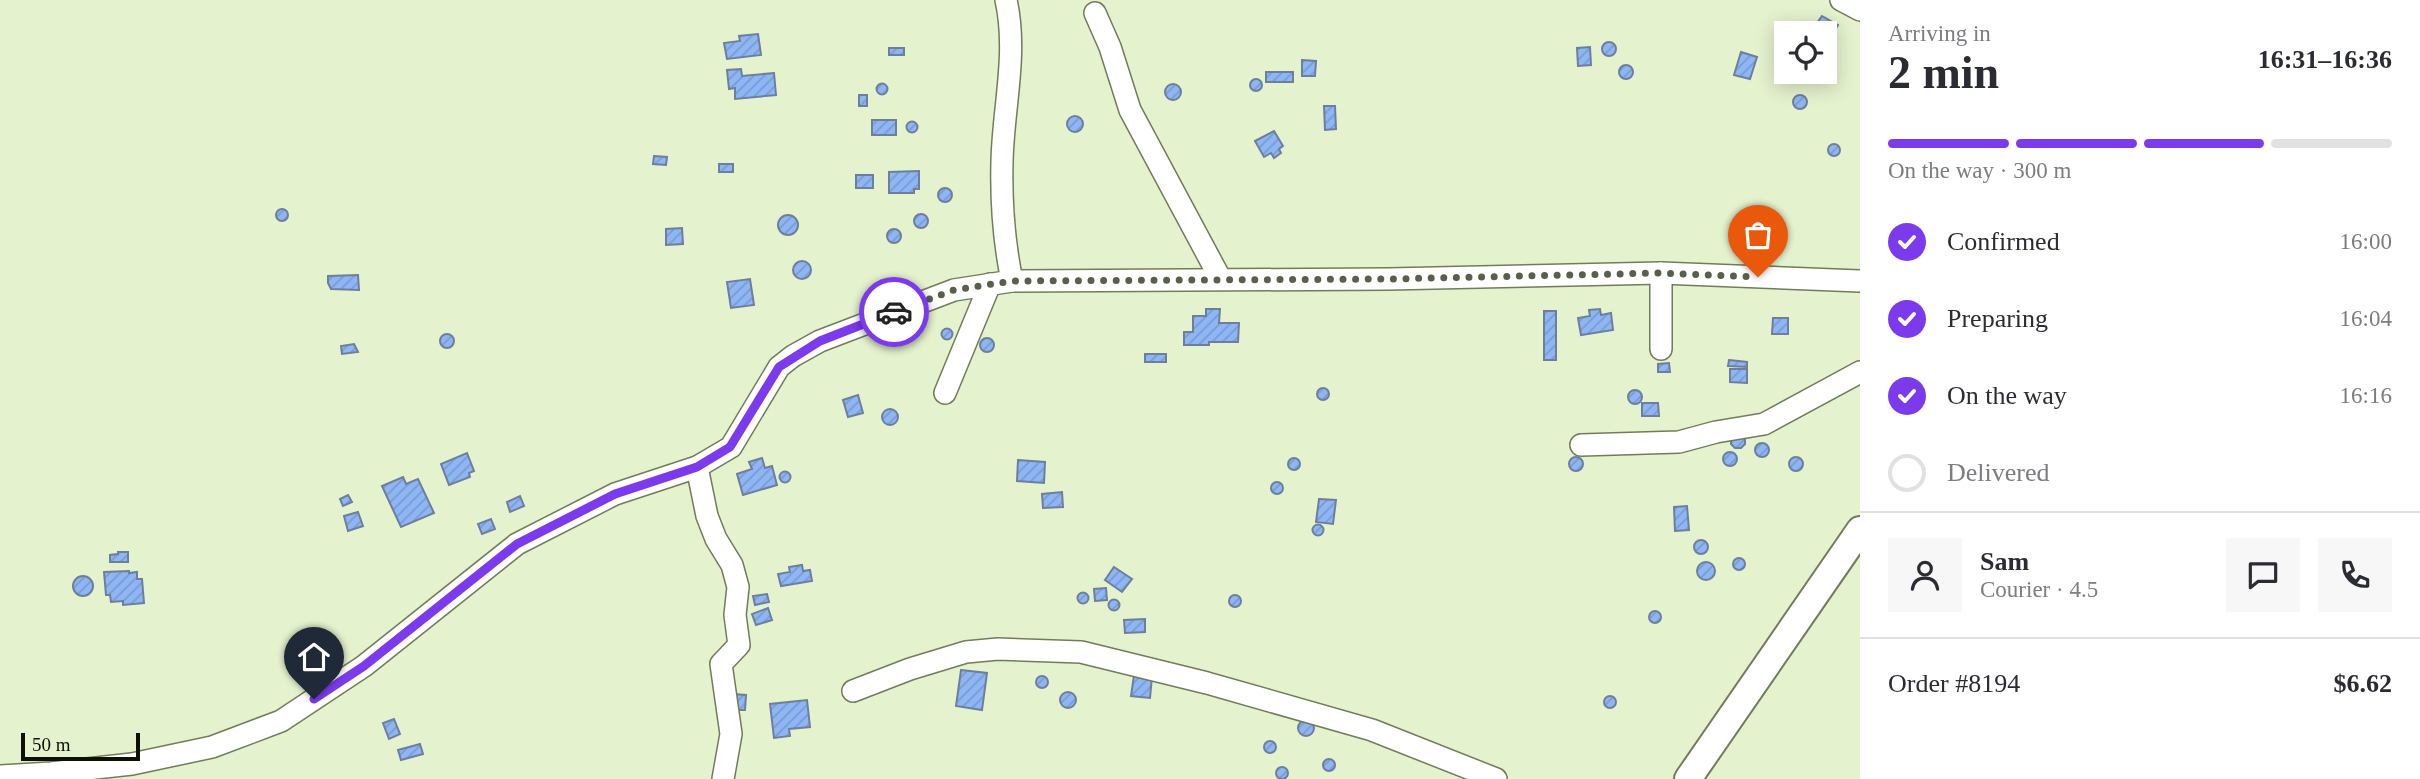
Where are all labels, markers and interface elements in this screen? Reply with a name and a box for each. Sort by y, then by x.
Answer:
map controls [1774,21,1837,84]
button: locate [1774,21,1837,84]
text: Arriving in [1888,21,1991,46]
text: 16:31–16:36 [2258,45,2392,74]
text: 2 min [1888,47,1999,98]
text: On the way · 300 m [1888,158,2071,183]
pin [1728,205,1788,277]
icon: bag [1739,216,1777,254]
icon: check [1888,223,1926,261]
text: Confirmed [1947,227,2060,256]
text: 16:00 [2340,229,2392,254]
courier [859,277,929,347]
icon: car [875,293,913,331]
icon: check [1888,300,1926,338]
text: Preparing [1947,304,2048,333]
text: 16:04 [2340,306,2392,331]
icon: check [1888,377,1926,415]
text: On the way [1947,381,2067,410]
text: 16:16 [2340,383,2392,408]
text: Delivered [1947,458,2050,487]
button: person [1888,538,1962,612]
button: chat [2226,538,2300,612]
button: phone [2318,538,2392,612]
text: Sam [1980,547,2029,576]
text: Courier · 4.5 [1980,577,2098,602]
pin [284,627,344,699]
icon: home [295,638,333,676]
text: Order #8194 [1888,669,2020,698]
text: $6.62 [2334,669,2392,698]
scale bar [21,730,140,762]
text: 50 m [32,734,71,755]

